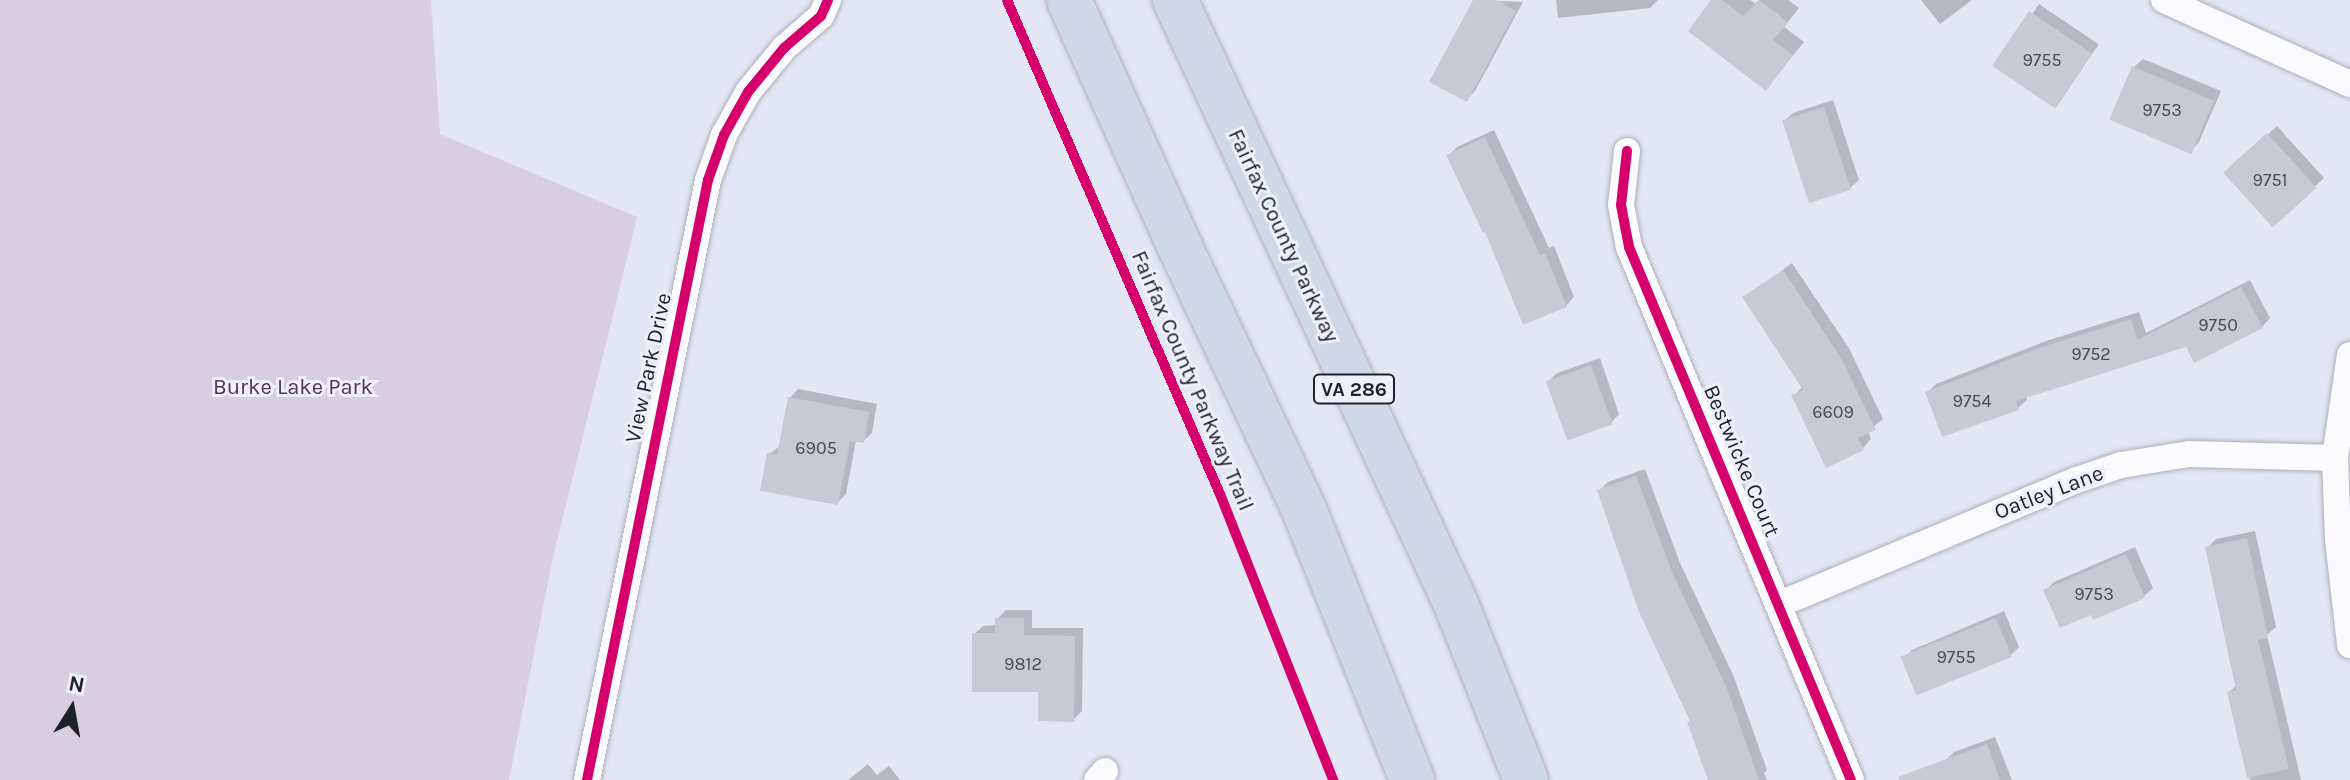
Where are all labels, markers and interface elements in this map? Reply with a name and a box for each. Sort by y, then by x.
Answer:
house number: 9755 [2022,49,2062,71]
house number: 9753 [2142,99,2182,121]
street label: Fairfax County Parkway [1222,125,1344,347]
house number: 9751 [2252,169,2288,191]
street label: Fairfax County Parkway Trail [1125,247,1259,515]
street label: View Park Drive [620,291,678,445]
house number: 9750 [2198,314,2238,336]
house number: 9752 [2071,343,2111,365]
road number: VA 286 [1312,373,1396,405]
park label: Burke Lake Park [213,375,373,401]
street label: Bestwicke Court [1697,381,1785,541]
house number: 9754 [1952,390,1992,412]
house number: 6609 [1812,401,1854,423]
house number: 6905 [795,437,837,459]
street label: Oatley Lane [1991,460,2107,526]
house number: 9753 [2074,583,2114,605]
house number: 9755 [1936,646,1976,668]
house number: 9812 [1004,653,1042,675]
north arrow [32,668,112,748]
text: N [66,670,87,699]

